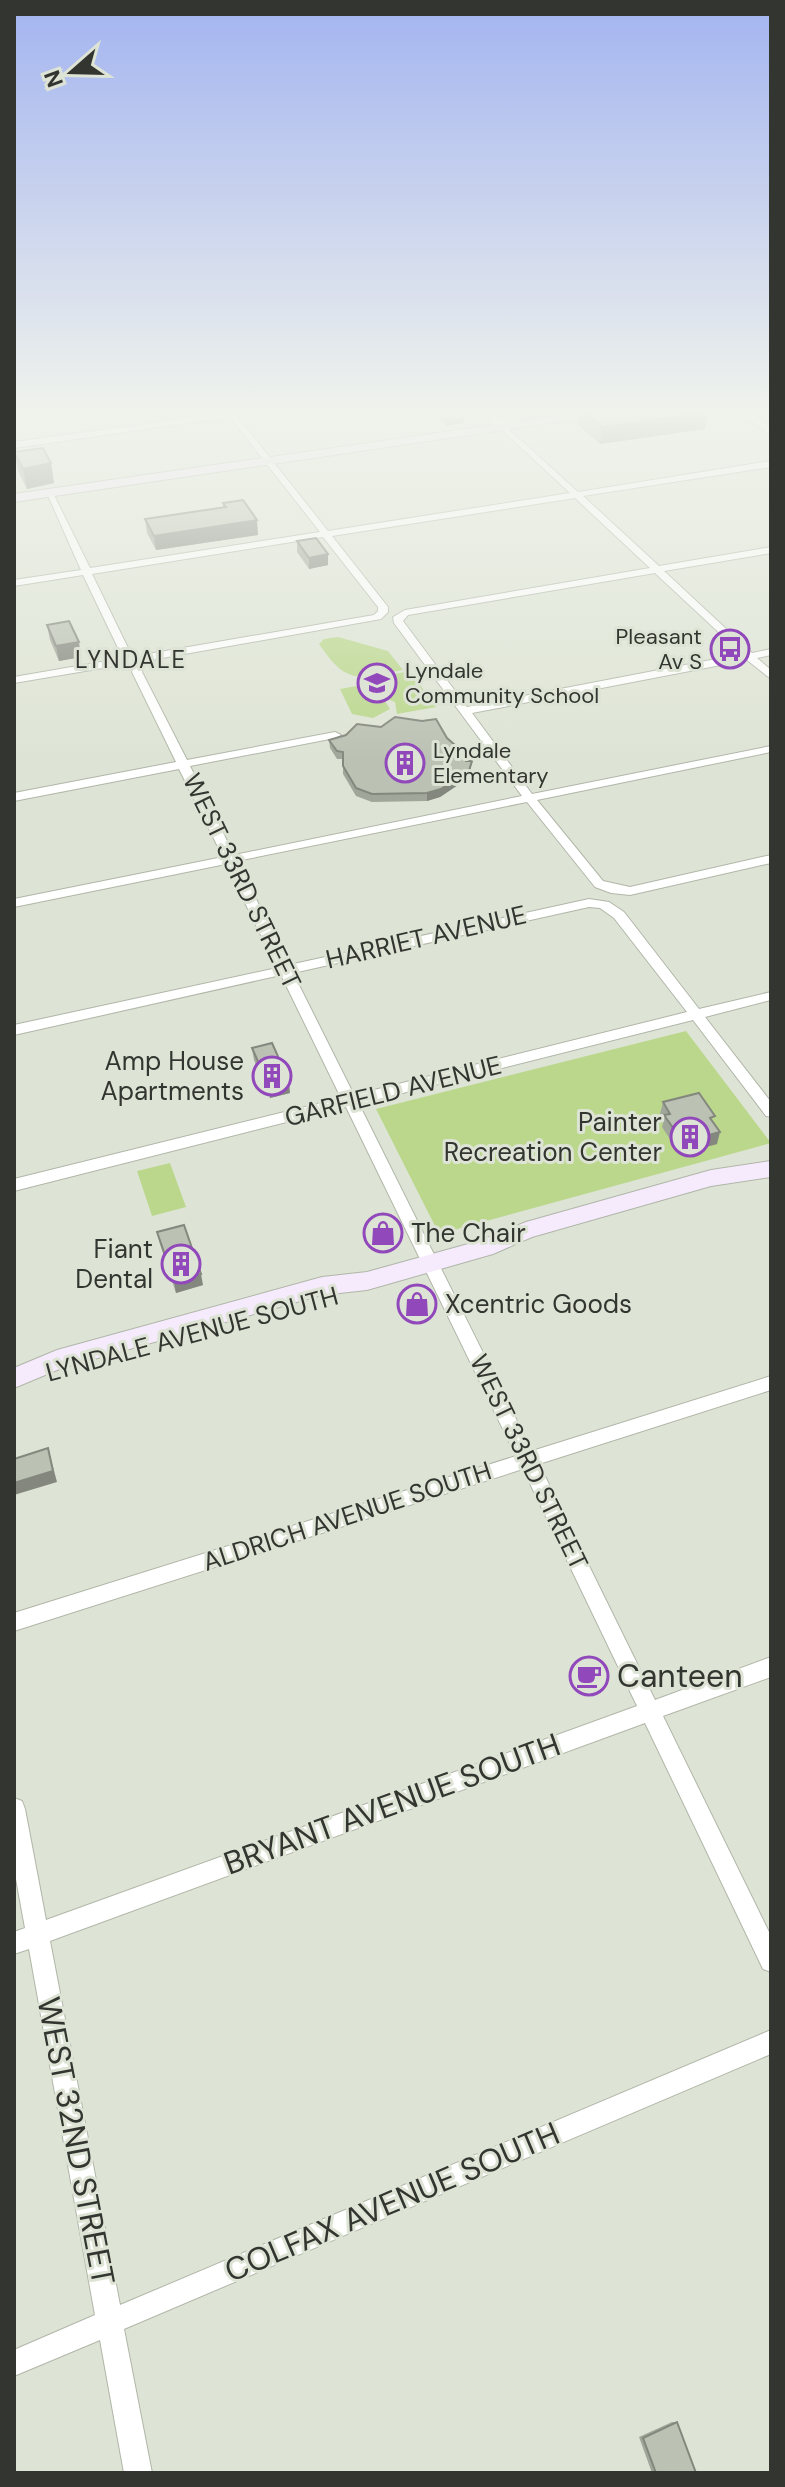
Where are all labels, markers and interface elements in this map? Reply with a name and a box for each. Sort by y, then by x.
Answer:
north arrow [32,32,112,112]
text: N [37,66,70,91]
place label: Pleasant Av S [616,622,702,676]
bus stop icon: Pleasant Av S [709,628,751,670]
district label: LYNDALE [75,644,187,675]
place label: Lyndale Community School [405,656,599,710]
school or university icon: Lyndale Community School [356,662,398,704]
place label: Lyndale Elementary [433,736,549,790]
building icon: Lyndale Elementary [384,742,426,784]
street label: WEST 33RD STREET [175,768,309,994]
street label: HARRIET AVENUE [322,897,530,977]
place label: Amp House Apartments [100,1044,244,1108]
street label: GARFIELD AVENUE [281,1048,505,1134]
building icon: Amp House Apartments [251,1055,293,1097]
place label: Painter Recreation Center [444,1105,662,1169]
building icon: Painter Recreation Center [669,1116,711,1158]
shop icon: The Chair [362,1212,404,1254]
place label: The Chair [411,1216,526,1250]
place label: Fiant Dental [75,1232,153,1296]
building icon: Fiant Dental [160,1243,202,1285]
street label: LYNDALE AVENUE SOUTH [42,1279,342,1389]
shop icon: Xcentric Goods [396,1283,438,1325]
place label: Xcentric Goods [445,1287,632,1321]
street label: WEST 33RD STREET [462,1349,596,1575]
street label: ALDRICH AVENUE SOUTH [198,1453,496,1579]
cafe icon: Canteen [568,1655,610,1697]
place label: Canteen [617,1655,743,1697]
street label: BRYANT AVENUE SOUTH [218,1724,566,1884]
street label: WEST 32ND STREET [27,1993,125,2289]
street label: COLFAX AVENUE SOUTH [218,2112,566,2292]

